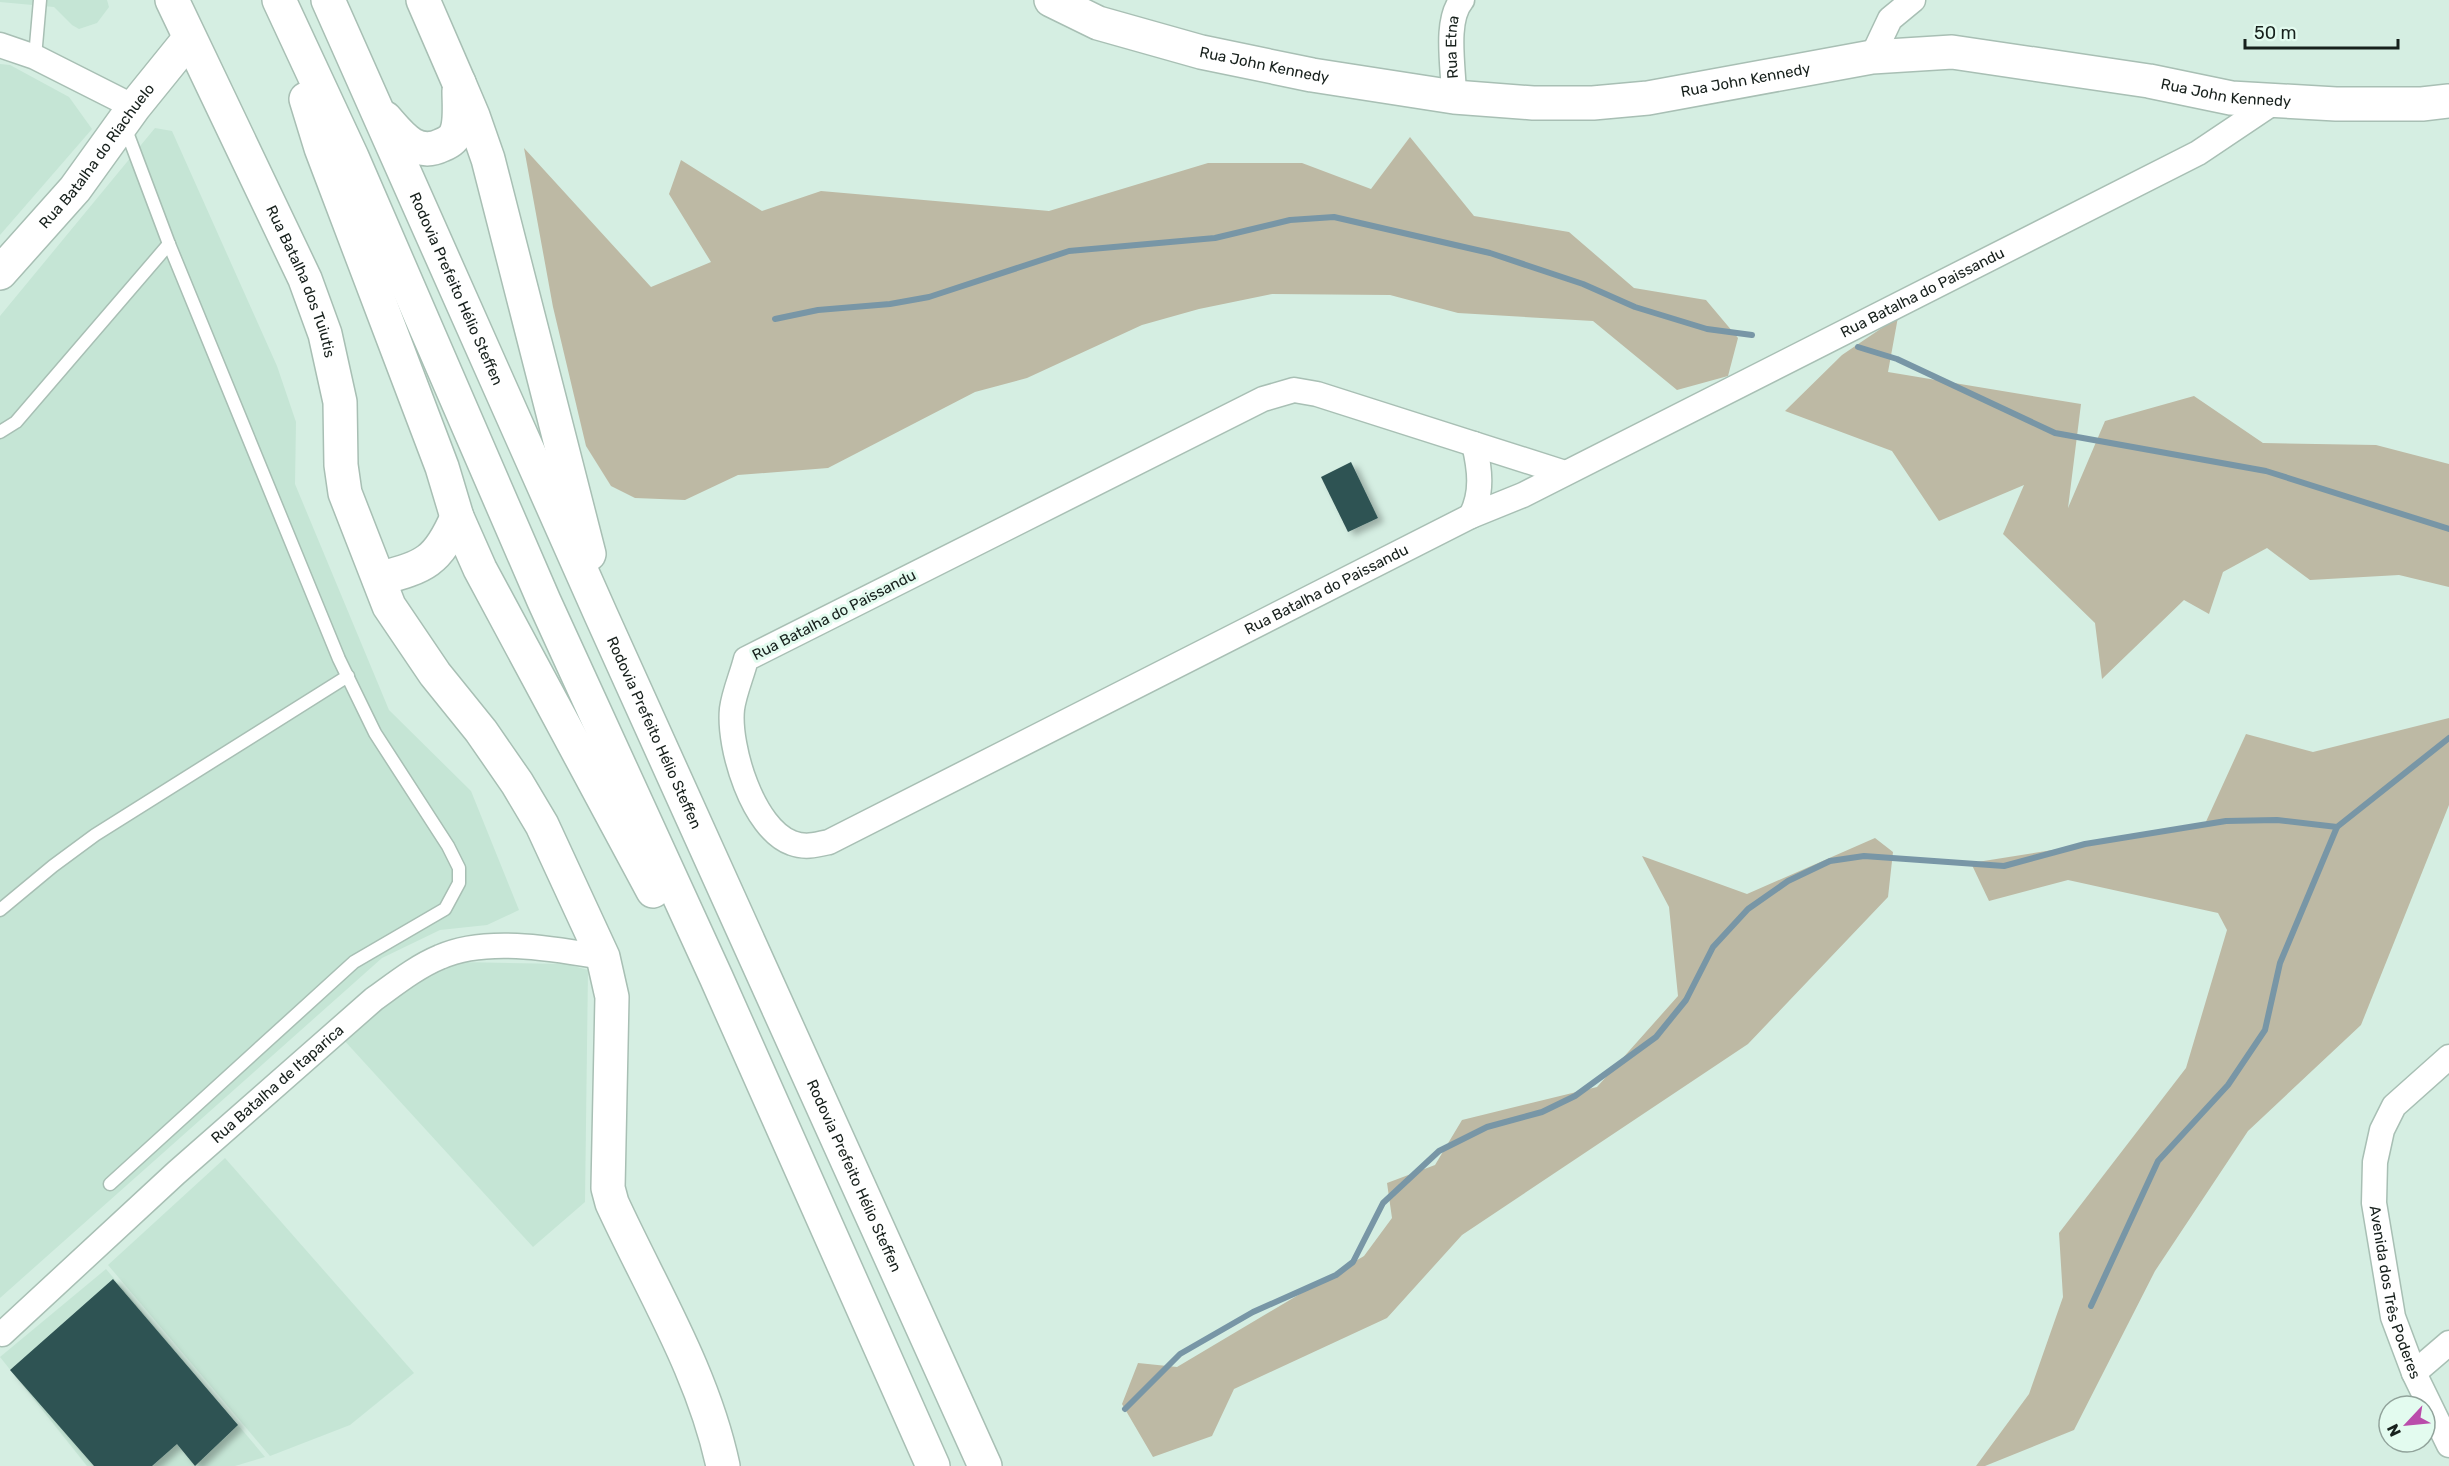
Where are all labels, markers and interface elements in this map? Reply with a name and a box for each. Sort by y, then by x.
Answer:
scale bar [2245,12,2398,50]
street label: Rua Etna [1442,14,1463,79]
text: 50 m [2254,22,2297,44]
street label: Rua John Kennedy [1198,43,1330,87]
street label: Rua John Kennedy [1679,59,1812,101]
street label: Rua John Kennedy [2159,75,2292,110]
street label: Rua Batalha do Riachuelo [35,80,158,232]
street label: Rodovia Prefeito Hélio Steffen [406,190,507,388]
street label: Rua Batalha dos Tuiutis [262,202,339,360]
street label: Rua Batalha do Paissandu [1837,244,2007,342]
street label: Rua Batalha do Paissandu [1242,540,1411,638]
street label: Rua Batalha do Paissandu [749,566,919,664]
street label: Rodovia Prefeito Hélio Steffen [603,634,705,832]
street label: Rua Batalha de Itaparica [207,1021,347,1147]
street label: Rodovia Prefeito Hélio Steffen [803,1077,905,1275]
street label: Avenida dos Três Poderes [2366,1204,2425,1382]
north arrow [2377,1394,2437,1454]
text: N [2383,1421,2405,1440]

